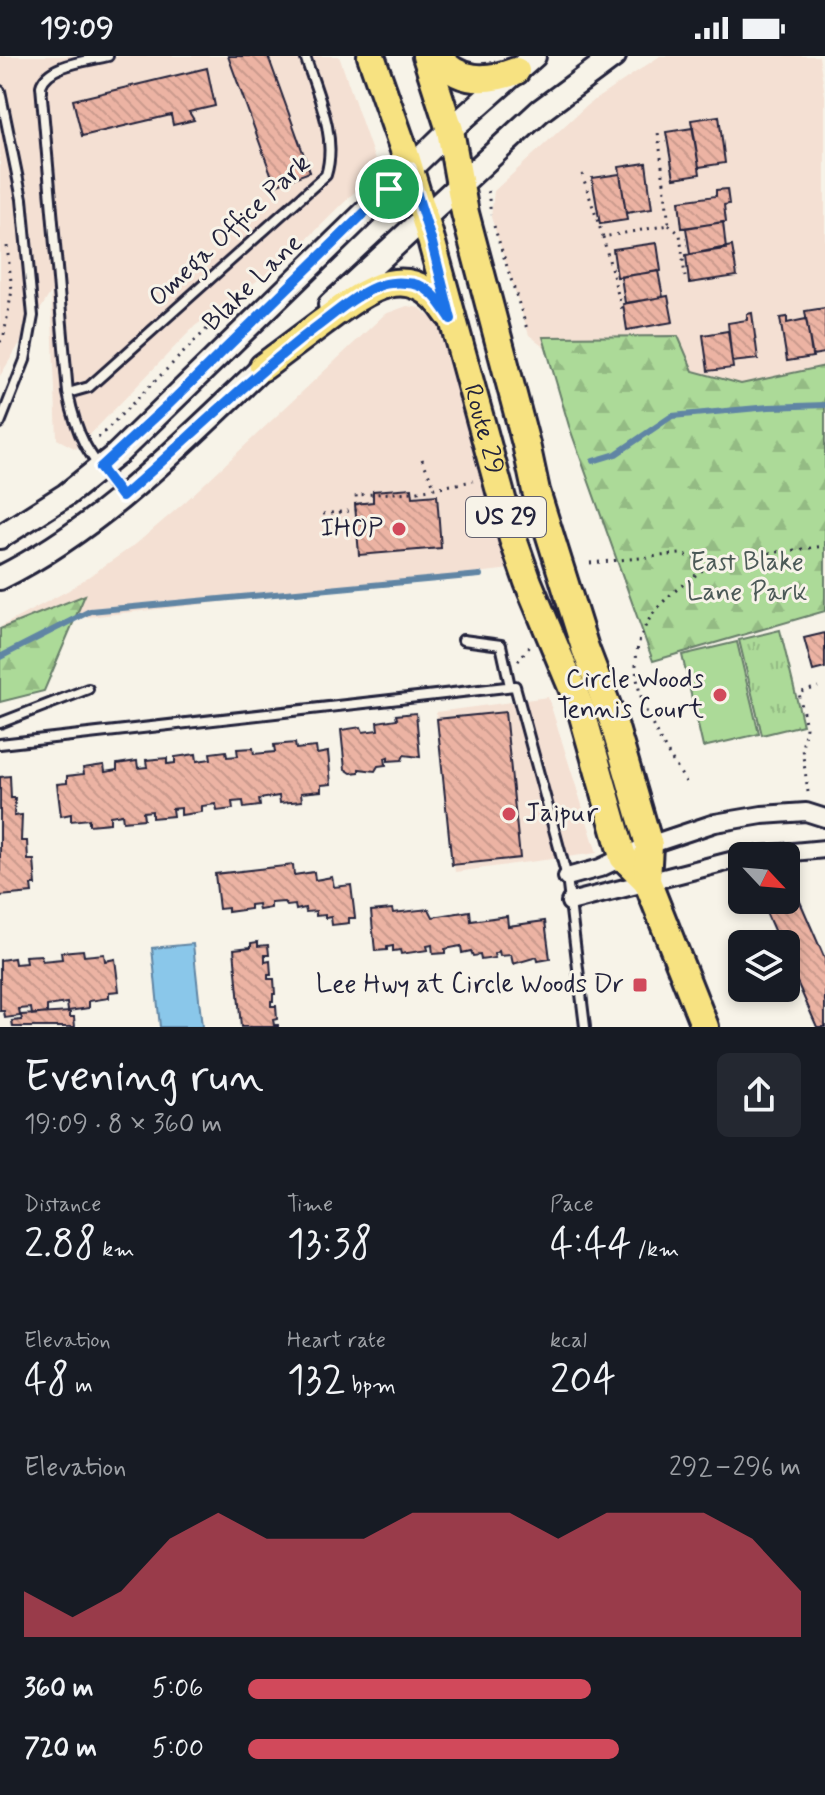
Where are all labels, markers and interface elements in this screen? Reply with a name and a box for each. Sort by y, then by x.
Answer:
text: 19:09 [40,9,114,48]
street label: Omega Office Park [142,147,320,317]
pin [355,155,423,223]
icon: arrive [367,167,411,211]
street label: Blake Lane [196,227,311,339]
street label: Route 29 [454,381,512,478]
road number: US 29 [466,497,546,537]
place label: IHOP [320,512,383,546]
marker: IHOP [390,520,408,538]
park label: East Blake Lane Park [686,546,808,610]
place label: Circle Woods Tennis Court [557,663,704,727]
marker: Circle Woods Tennis Court [711,686,729,704]
place label: Jaipur [525,797,599,831]
marker: Jaipur [500,805,518,823]
north arrow [728,842,800,914]
map controls [728,842,800,1002]
button: layers [728,930,800,1002]
place label: Lee Hwy at Circle Woods Dr [316,968,624,1002]
marker: Lee Hwy at Circle Woods Dr [631,976,649,994]
text: Evening run [24,1049,264,1107]
button: share [717,1053,801,1137]
text: 19:09 · 8 × 360 m [24,1108,222,1142]
text: Distance [24,1191,101,1219]
text: Time [287,1191,333,1219]
text: Pace [550,1191,594,1219]
text: 2.88 [24,1219,96,1271]
text: 13:38 [287,1219,372,1271]
text: 4:44 [550,1219,632,1271]
text: km [96,1236,134,1264]
text: /km [632,1236,679,1264]
text: Elevation [24,1327,111,1355]
text: Heart rate [287,1327,386,1355]
text: kcal [550,1327,587,1355]
text: 48 [24,1355,69,1407]
text: 132 [287,1355,346,1407]
text: 204 [550,1355,616,1407]
text: m [69,1372,93,1400]
text: bpm [346,1372,396,1400]
text: Elevation [24,1451,126,1485]
text: 292–296 m [669,1451,801,1485]
text: 360 m [24,1672,93,1706]
text: 5:06 [152,1672,203,1706]
text: 720 m [24,1732,97,1766]
text: 5:00 [152,1732,204,1766]

